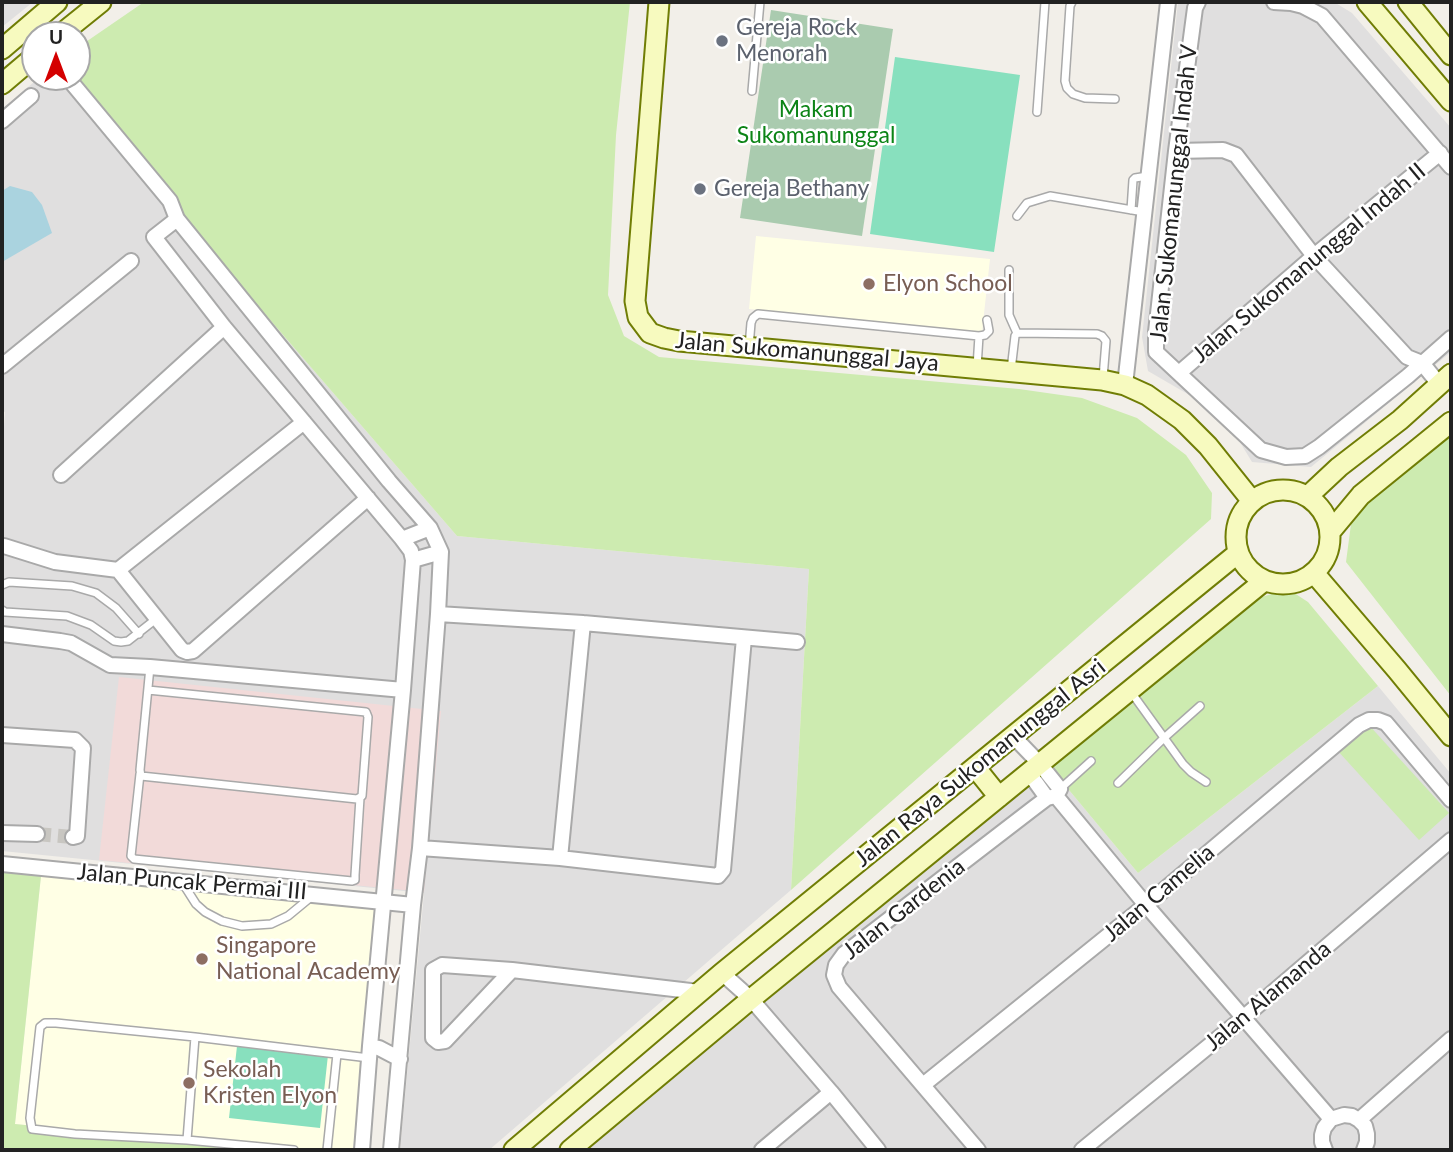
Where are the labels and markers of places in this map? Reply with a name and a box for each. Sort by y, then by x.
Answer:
place label: Gereja Rock Menorah [736,14,857,68]
marker: Gereja Rock Menorah [714,33,730,49]
place label: Gereja Bethany [714,175,869,203]
marker: Gereja Bethany [692,181,708,197]
place label: Elyon School [883,270,1013,298]
marker: Elyon School [861,276,877,292]
place label: Singapore National Academy [216,932,400,986]
marker: Singapore National Academy [194,951,210,967]
place label: Sekolah Kristen Elyon [203,1056,337,1110]
marker: Sekolah Kristen Elyon [181,1075,197,1091]

